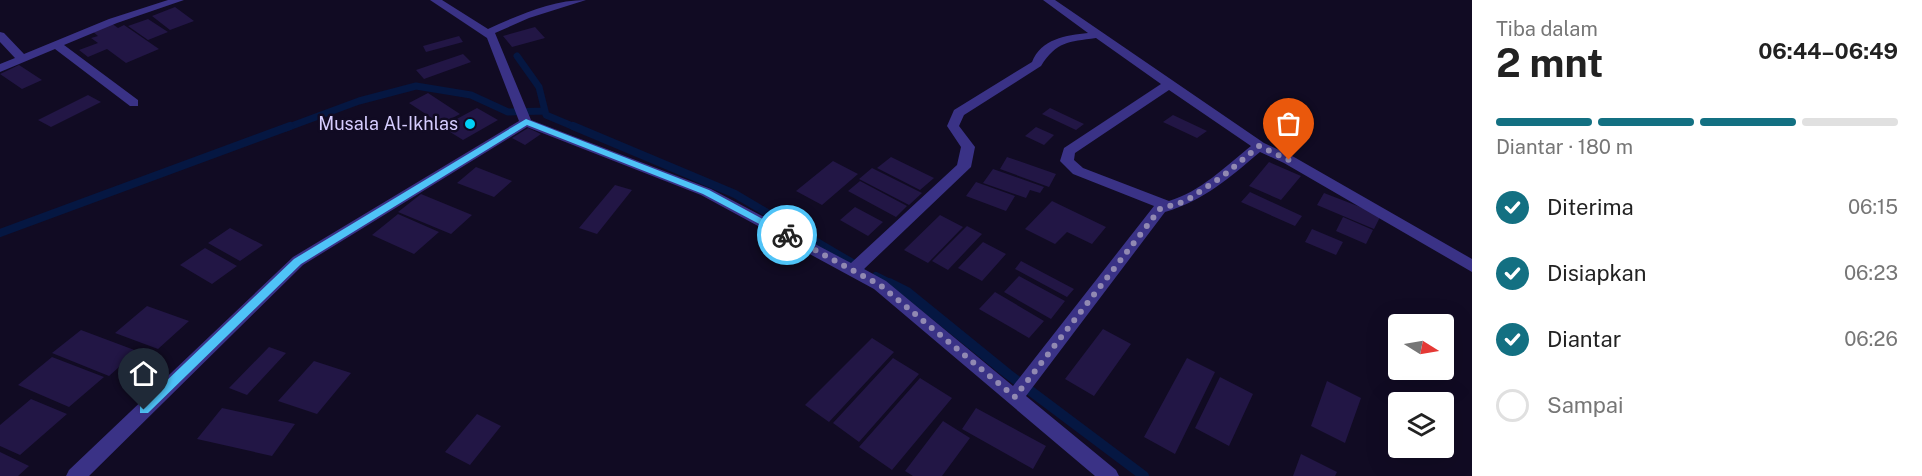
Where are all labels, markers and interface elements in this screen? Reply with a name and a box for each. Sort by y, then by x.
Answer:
text: Tiba dalam [1496,17,1598,41]
text: 06:44–06:49 [1758,38,1898,64]
text: 2 mnt [1496,40,1603,86]
pin [1263,98,1314,160]
icon: bag [1272,107,1305,140]
place label: Musala Al-Ikhlas [318,113,458,134]
marker: Musala Al-Ikhlas [463,117,477,131]
text: Diantar · 180 m [1496,135,1633,159]
icon: check [1496,191,1529,224]
text: Diterima [1547,194,1634,220]
text: 06:15 [1848,195,1898,219]
courier [757,205,817,265]
icon: bike [771,219,804,252]
icon: check [1496,257,1529,290]
text: Disiapkan [1547,260,1646,286]
text: 06:23 [1844,261,1898,285]
north arrow [1388,314,1454,380]
map controls [1388,314,1454,458]
icon: check [1496,323,1529,356]
text: Diantar [1547,326,1621,352]
text: 06:26 [1844,327,1898,351]
pin [118,348,169,410]
icon: home [127,357,160,390]
button: layers [1388,392,1454,458]
text: Sampai [1547,392,1623,418]

